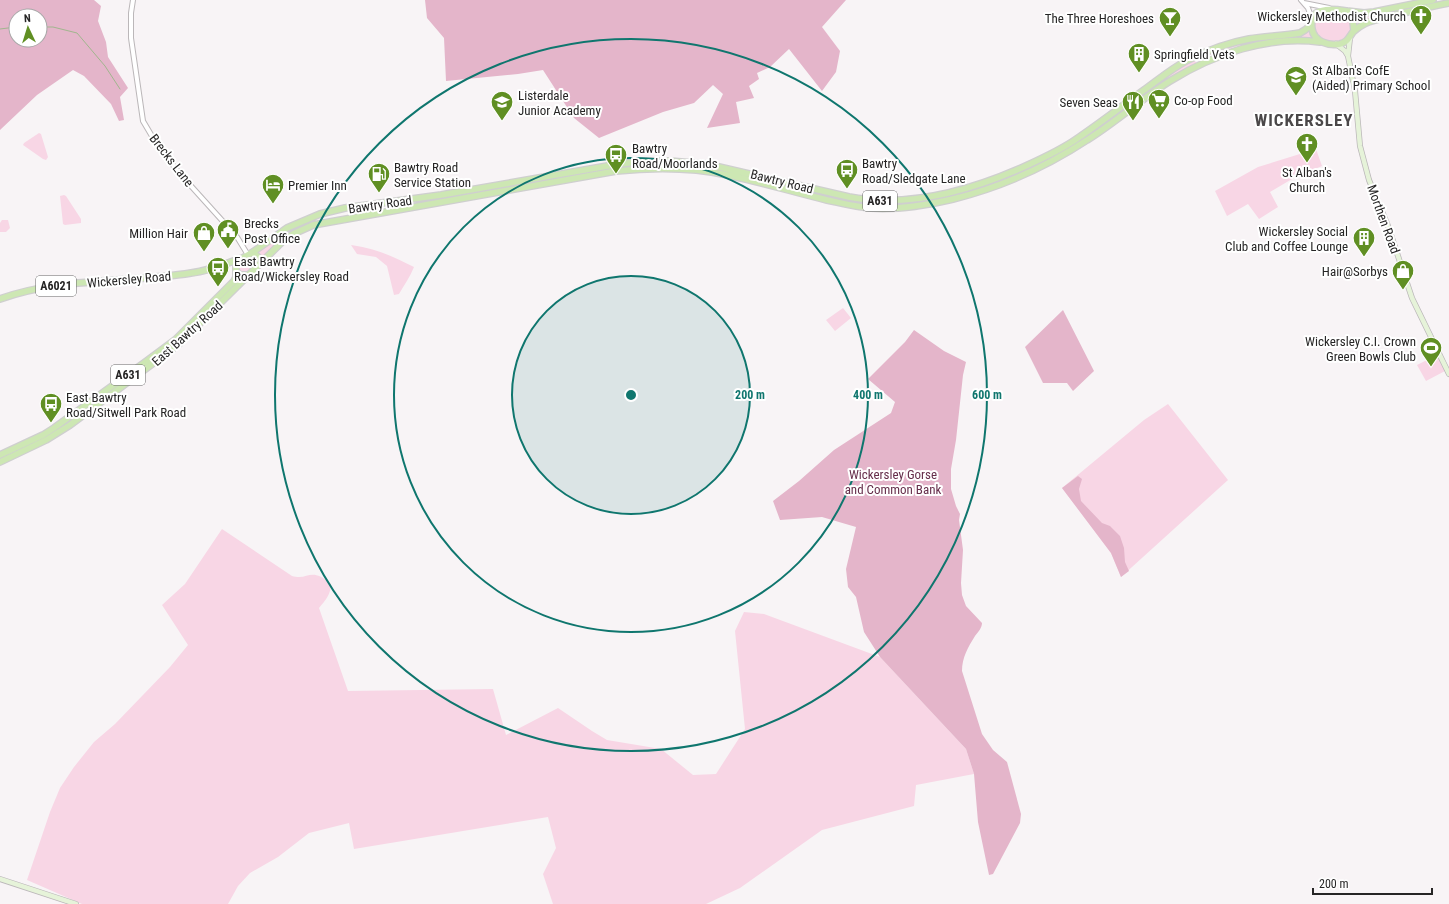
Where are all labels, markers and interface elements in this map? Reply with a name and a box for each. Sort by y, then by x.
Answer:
church icon: Wickersley Methodist Church [1408,3,1434,36]
bar icon: The Three Horeshoes [1157,5,1183,38]
north arrow [8,8,48,48]
place label: Wickersley Methodist Church [1257,9,1406,24]
place label: The Three Horeshoes [1045,11,1154,26]
text: N [24,12,31,25]
building icon: Springfield Vets [1126,41,1152,74]
place label: Springfield Vets [1154,47,1235,62]
place label: St Alban's CofE (Aided) Primary School [1312,63,1430,93]
school or university icon: St Alban's CofE (Aided) Primary School [1283,64,1309,97]
supermarket icon: Co-op Food [1146,87,1172,120]
place label: Listerdale Junior Academy [518,88,601,118]
school or university icon: Listerdale Junior Academy [489,89,515,122]
restaurant icon: Seven Seas [1120,89,1146,122]
place label: Co-op Food [1174,93,1233,108]
place label: Seven Seas [1059,95,1118,110]
district label: WICKERSLEY [1254,110,1354,130]
street label: Brecks Lane [146,131,197,190]
church icon: St Alban's Church [1294,131,1320,164]
place label: Bawtry Road/Moorlands [632,141,718,171]
bus stop icon: Bawtry Road/Moorlands [603,142,629,175]
place label: Bawtry Road/Sledgate Lane [862,156,966,186]
bus stop icon: Bawtry Road/Sledgate Lane [834,157,860,190]
place label: Bawtry Road Service Station [394,160,471,190]
fuel station icon: Bawtry Road Service Station [366,161,392,194]
place label: St Alban's Church [1282,165,1332,195]
street label: Bawtry Road [749,166,815,197]
hotel icon: Premier Inn [260,172,286,205]
place label: Premier Inn [288,178,347,193]
street label: Morthen Road [1364,183,1403,256]
road number: A631 [863,191,897,211]
street label: Bawtry Road [347,193,413,216]
place label: Brecks Post Office [244,216,300,246]
public building icon: Brecks Post Office [215,217,241,250]
shop icon: Million Hair [191,220,217,253]
place label: Wickersley Social Club and Coffee Lounge [1225,224,1348,254]
building icon: Wickersley Social Club and Coffee Lounge [1351,225,1377,258]
place label: Million Hair [129,226,188,241]
place label: East Bawtry Road/Wickersley Road [234,254,349,284]
bus stop icon: East Bawtry Road/Wickersley Road [205,255,231,288]
shop icon: Hair@Sorbys [1390,258,1416,291]
place label: Hair@Sorbys [1322,264,1388,279]
street label: Wickersley Road [86,268,172,291]
road number: A6021 [36,276,76,296]
street label: East Bawtry Road [149,298,226,369]
place label: Wickersley C.I. Crown Green Bowls Club [1305,334,1416,364]
sports icon: Wickersley C.I. Crown Green Bowls Club [1418,335,1444,368]
road number: A631 [111,365,145,385]
centre of rings [624,388,638,402]
text: 200 m [735,388,765,402]
text: 400 m [853,388,883,402]
text: 600 m [972,388,1002,402]
place label: East Bawtry Road/Sitwell Park Road [66,390,186,420]
bus stop icon: East Bawtry Road/Sitwell Park Road [38,391,64,424]
park label: Wickersley Gorse and Common Bank [845,467,941,497]
scale bar [1313,870,1432,896]
text: 200 m [1319,877,1349,891]

